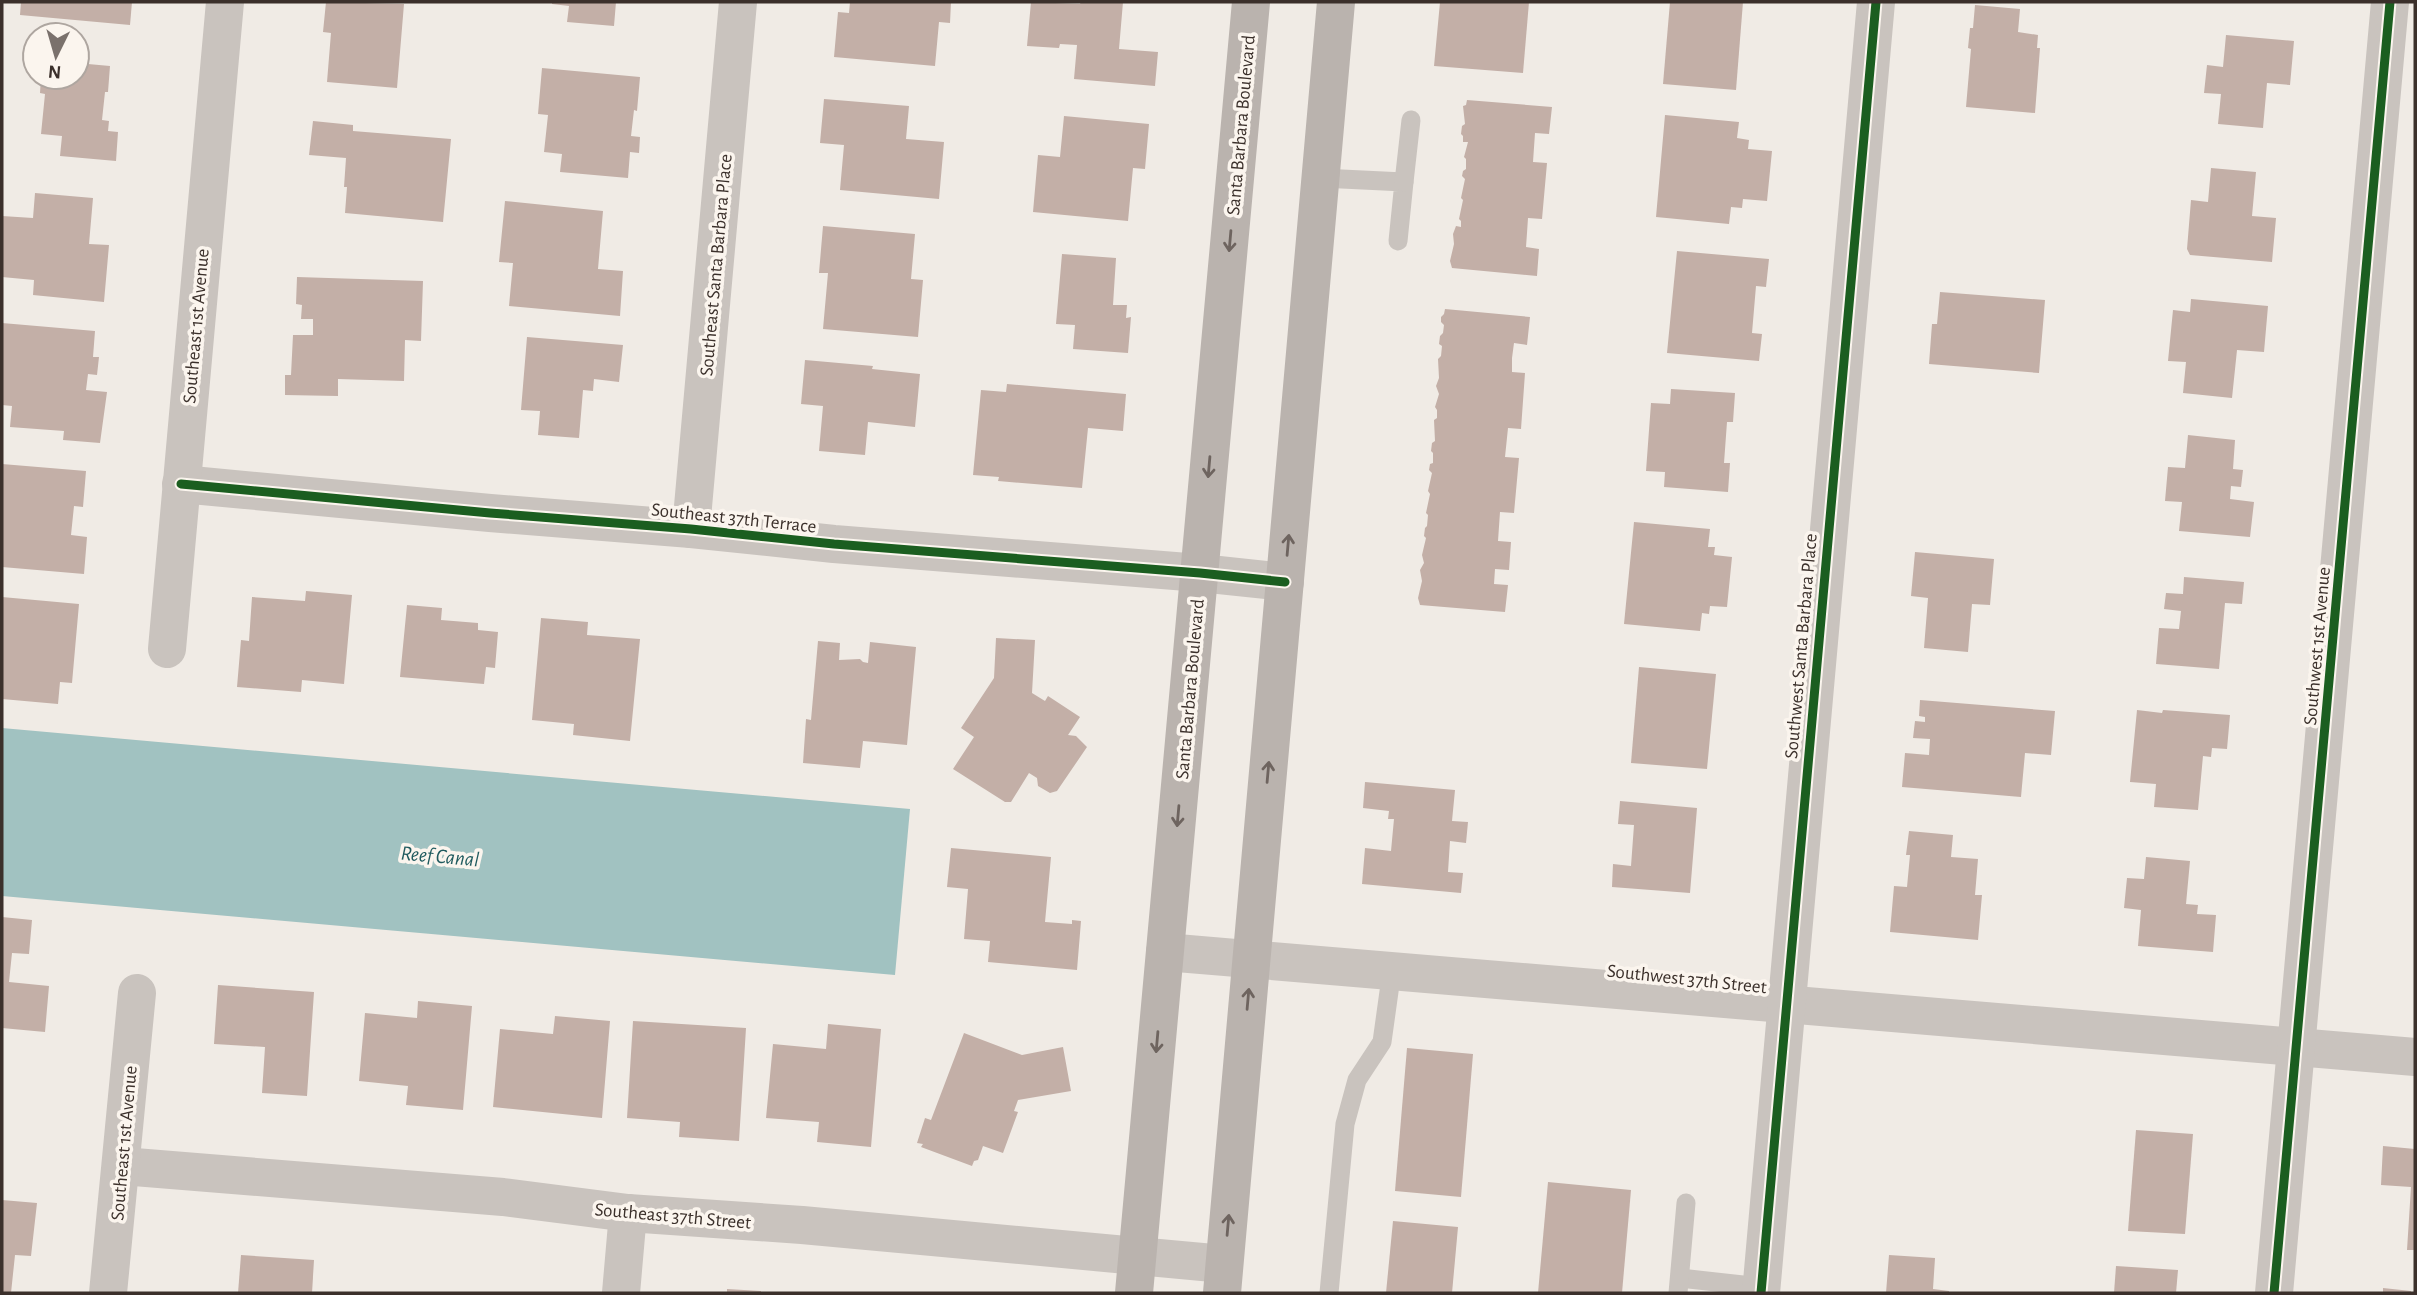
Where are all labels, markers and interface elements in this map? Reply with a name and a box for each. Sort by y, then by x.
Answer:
north arrow [21,21,91,91]
street label: Santa Barbara Boulevard [1224,34,1259,216]
text: N [47,61,62,81]
street label: Southeast Santa Barbara Place [697,153,736,377]
one-way arrow [1223,229,1236,251]
street label: Southeast 1st Avenue [180,248,213,404]
one-way arrow [1202,455,1215,478]
street label: Southeast 37th Terrace [650,500,817,537]
street label: Southwest Santa Barbara Place [1782,533,1821,760]
one-way arrow [1282,535,1295,557]
street label: Southwest 1st Avenue [2301,566,2334,726]
street label: Santa Barbara Boulevard [1173,598,1208,780]
one-way arrow [1262,761,1275,784]
one-way arrow [1171,804,1184,827]
water label: Reef Canal [400,843,480,870]
street label: Southwest 37th Street [1606,962,1768,997]
one-way arrow [1242,988,1255,1011]
one-way arrow [1150,1030,1163,1053]
street label: Southeast 1st Avenue [108,1065,141,1221]
street label: Southeast 37th Street [594,1200,752,1233]
one-way arrow [1222,1214,1235,1237]

